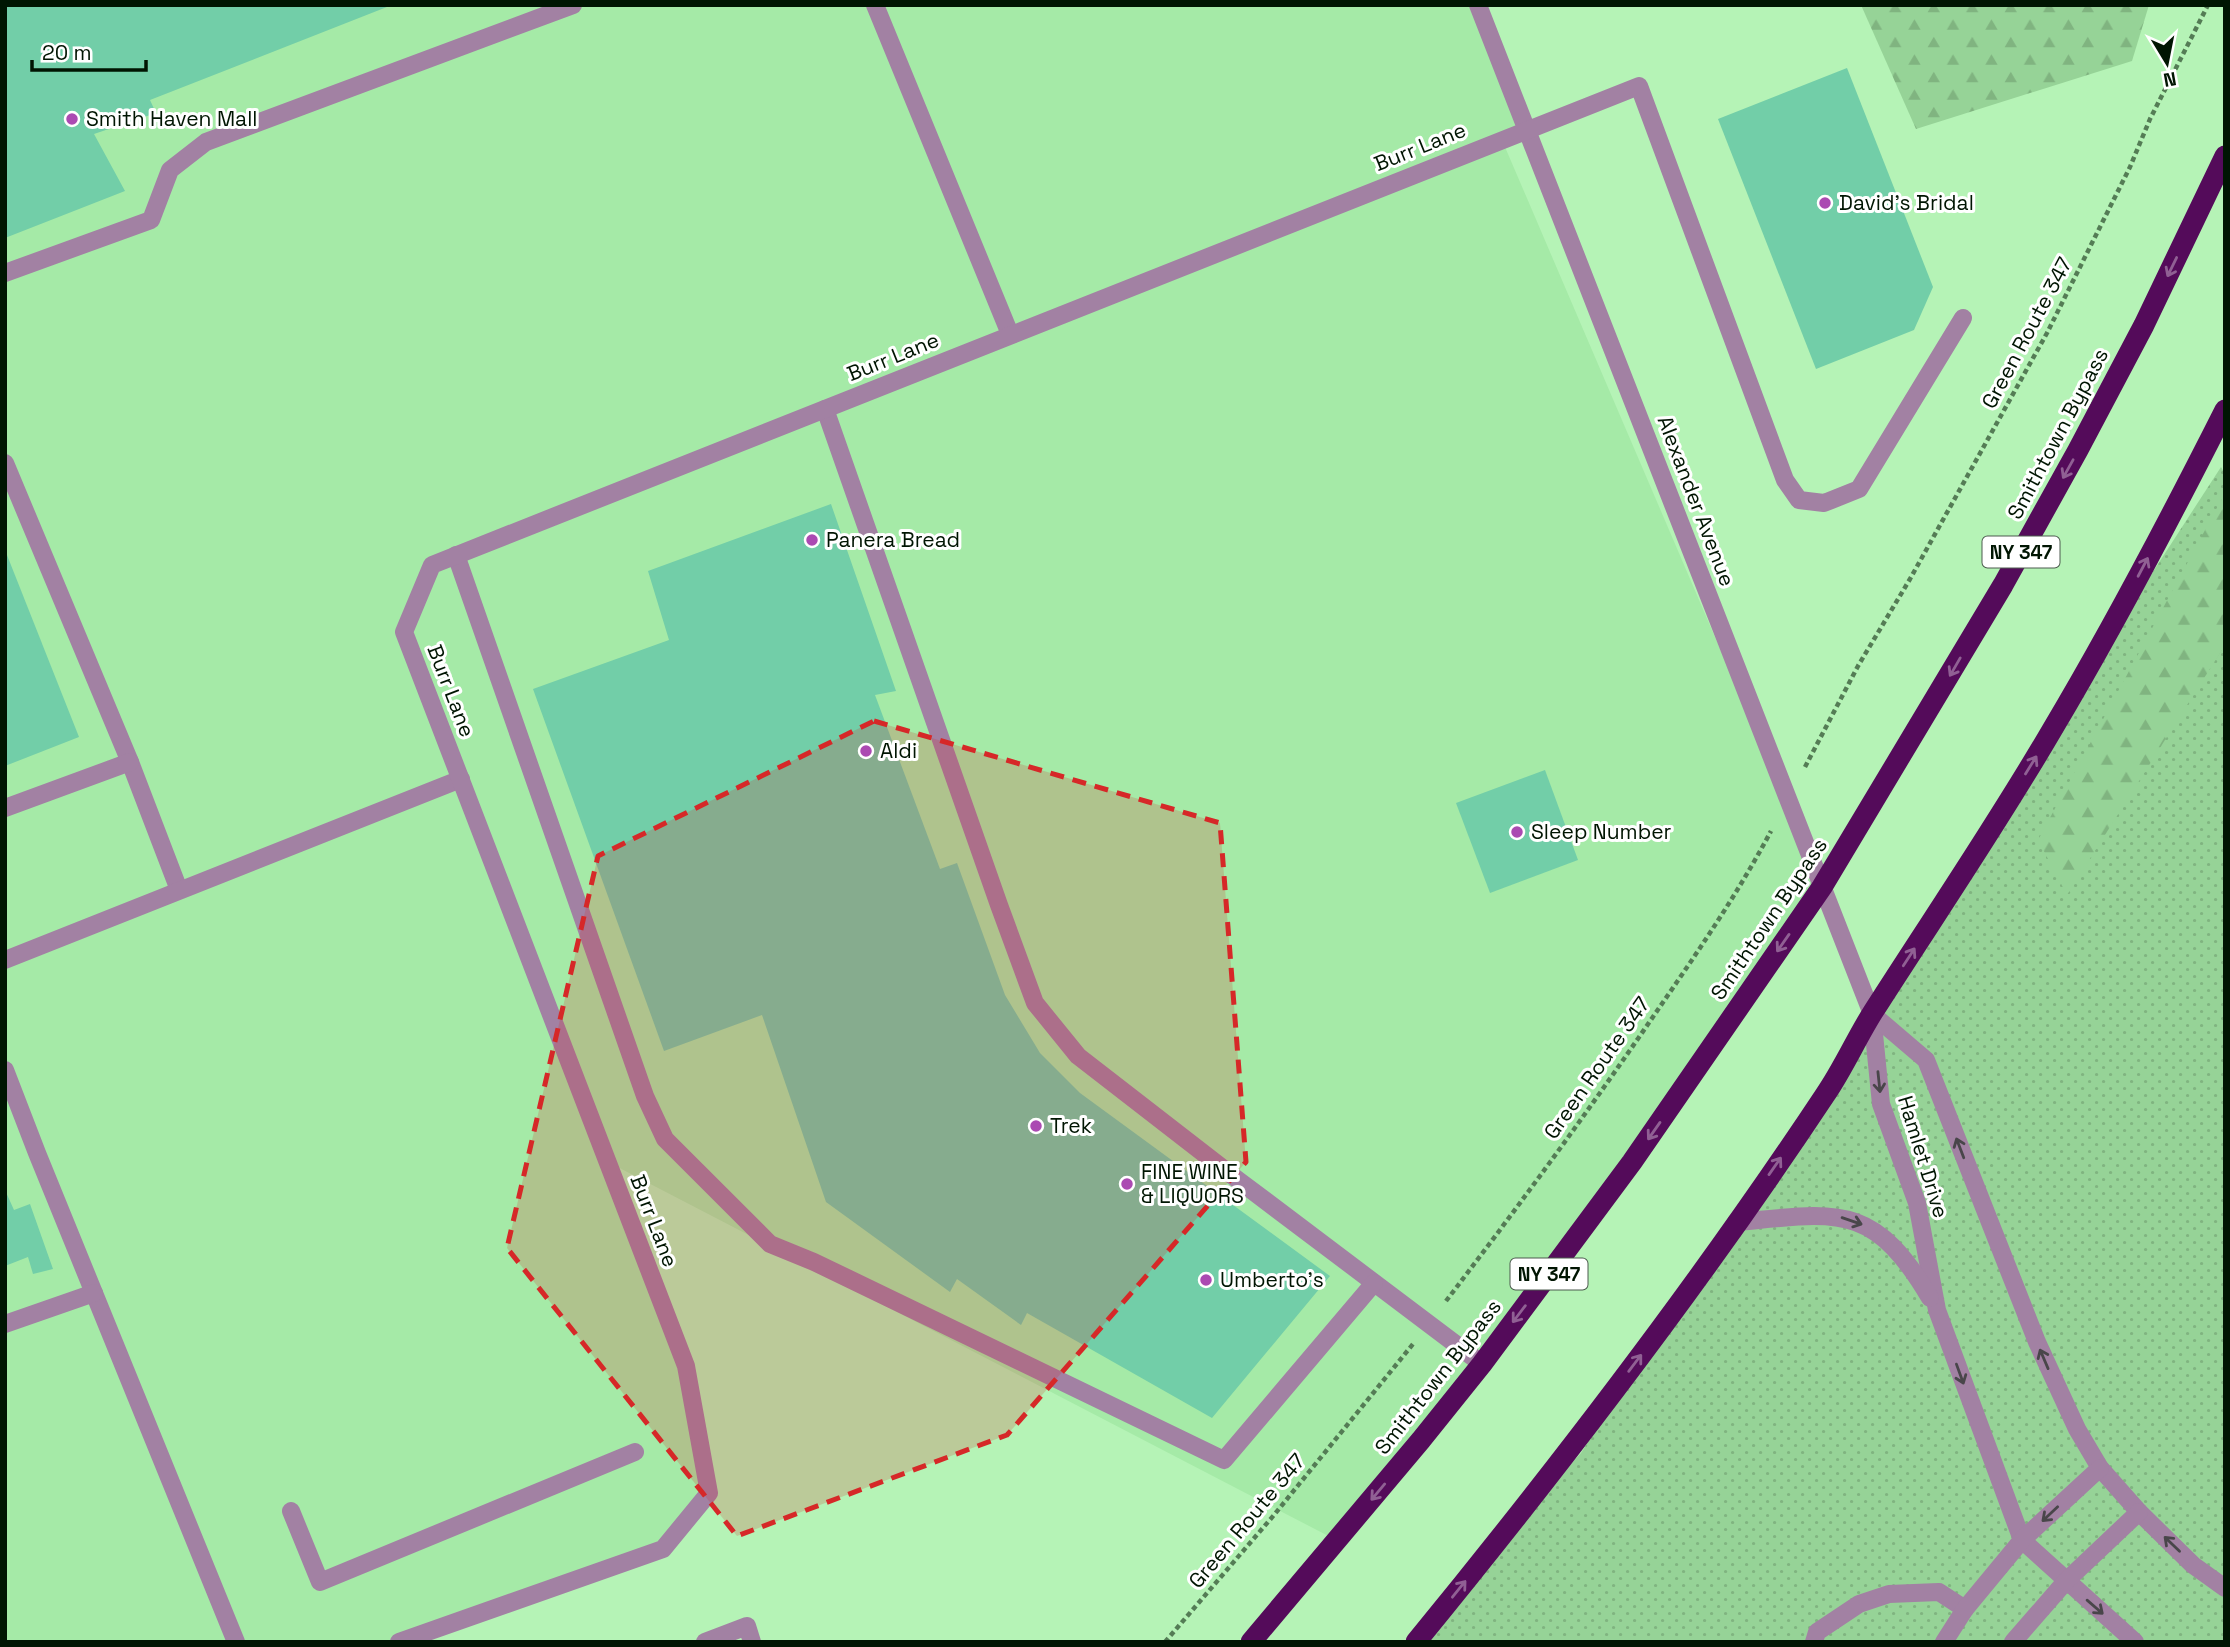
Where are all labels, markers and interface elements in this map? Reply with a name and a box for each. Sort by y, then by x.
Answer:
scale bar [32,28,145,72]
north arrow [2132,28,2202,98]
text: 20 m [42,39,92,66]
text: N [2161,66,2178,93]
place label: Smith Haven Mall [86,105,257,132]
marker: Smith Haven Mall [64,111,80,127]
street label: Burr Lane [1370,116,1470,177]
place label: David's Bridal [1839,189,1974,216]
marker: David's Bridal [1817,195,1833,211]
street label: Green Route 347 [1975,252,2078,413]
one-way arrow [2165,256,2178,277]
street label: Burr Lane [843,326,943,387]
street label: Smithtown Bypass [2001,344,2114,524]
street label: Alexander Avenue [1652,412,1741,590]
one-way arrow [2061,459,2075,479]
place label: Panera Bread [826,526,960,553]
marker: Panera Bread [804,532,820,548]
road number: NY 347 [1982,537,2060,568]
one-way arrow [2137,558,2151,578]
street label: Burr Lane [422,641,481,741]
one-way arrow [1948,656,1962,676]
place label: Aldi [880,737,917,764]
marker: Aldi [858,743,874,759]
one-way arrow [2025,756,2039,776]
place label: Sleep Number [1531,818,1672,845]
marker: Sleep Number [1509,824,1525,840]
street label: Smithtown Bypass [1704,832,1833,1005]
one-way arrow [1776,933,1790,953]
one-way arrow [1902,948,1917,967]
street label: Green Route 347 [1537,991,1656,1144]
one-way arrow [1872,1070,1885,1093]
street label: Hamlet Drive [1892,1092,1955,1221]
place label: Trek [1050,1112,1092,1139]
marker: Trek [1028,1118,1044,1134]
one-way arrow [1647,1120,1661,1140]
one-way arrow [1953,1137,1966,1159]
one-way arrow [1768,1157,1782,1176]
place label: FINE WINE & LIQUORS [1141,1158,1244,1209]
street label: Burr Lane [625,1171,684,1271]
marker: FINE WINE & LIQUORS [1119,1176,1135,1192]
one-way arrow [1841,1215,1863,1228]
road number: NY 347 [1510,1258,1588,1290]
place label: Umberto's [1220,1266,1324,1293]
marker: Umberto's [1198,1272,1214,1288]
street label: Smithtown Bypass [1369,1294,1507,1460]
one-way arrow [1512,1304,1527,1323]
one-way arrow [2037,1349,2050,1370]
one-way arrow [1628,1354,1642,1373]
one-way arrow [1955,1363,1968,1385]
street label: Green Route 347 [1182,1448,1311,1594]
one-way arrow [1370,1483,1386,1501]
one-way arrow [2042,1506,2059,1523]
one-way arrow [2164,1536,2181,1553]
one-way arrow [1452,1580,1467,1598]
one-way arrow [2086,1599,2104,1615]

